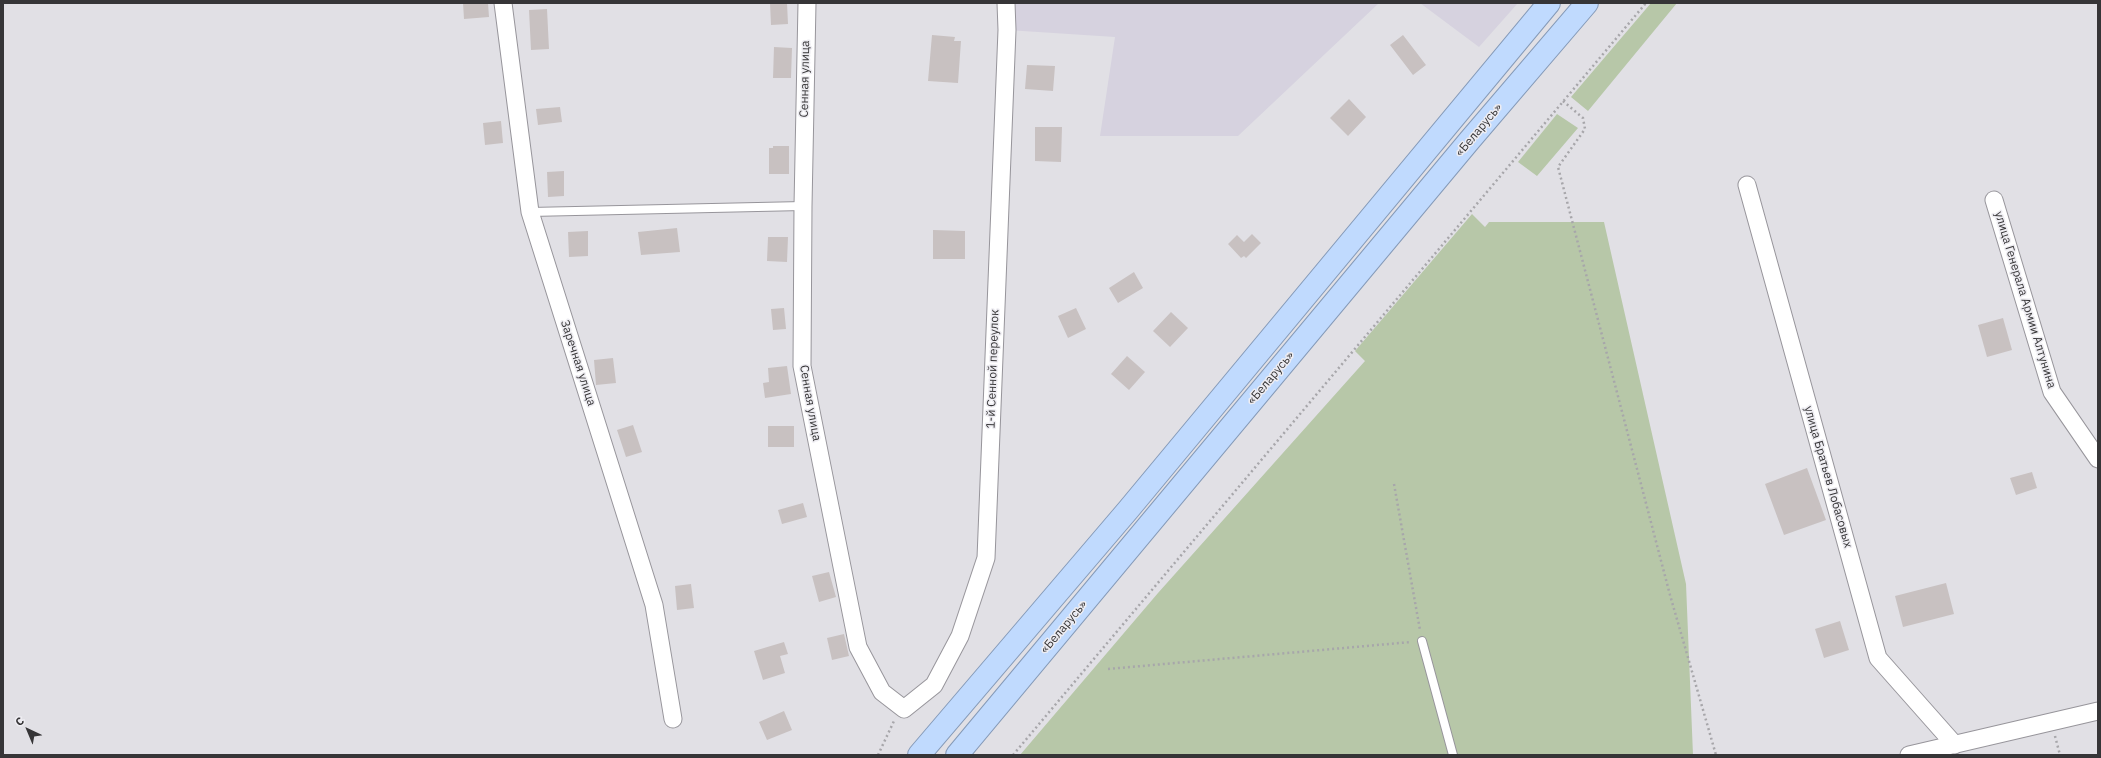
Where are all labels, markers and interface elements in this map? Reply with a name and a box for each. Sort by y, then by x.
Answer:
street label: Сенная улица [797,40,813,118]
street label: «Беларусь» [1453,101,1505,159]
street label: улица Генерала Армии Алтунина [1991,210,2059,390]
street label: 1-й Сенной переулок [984,309,1002,429]
street label: Заречная улица [557,318,599,408]
street label: «Беларусь» [1245,349,1297,407]
street label: Сенная улица [796,364,824,442]
street label: улица Братьев Лобасовых [1801,404,1855,550]
street label: «Беларусь» [1038,598,1090,656]
north arrow [8,710,48,750]
text: С [12,714,27,729]

